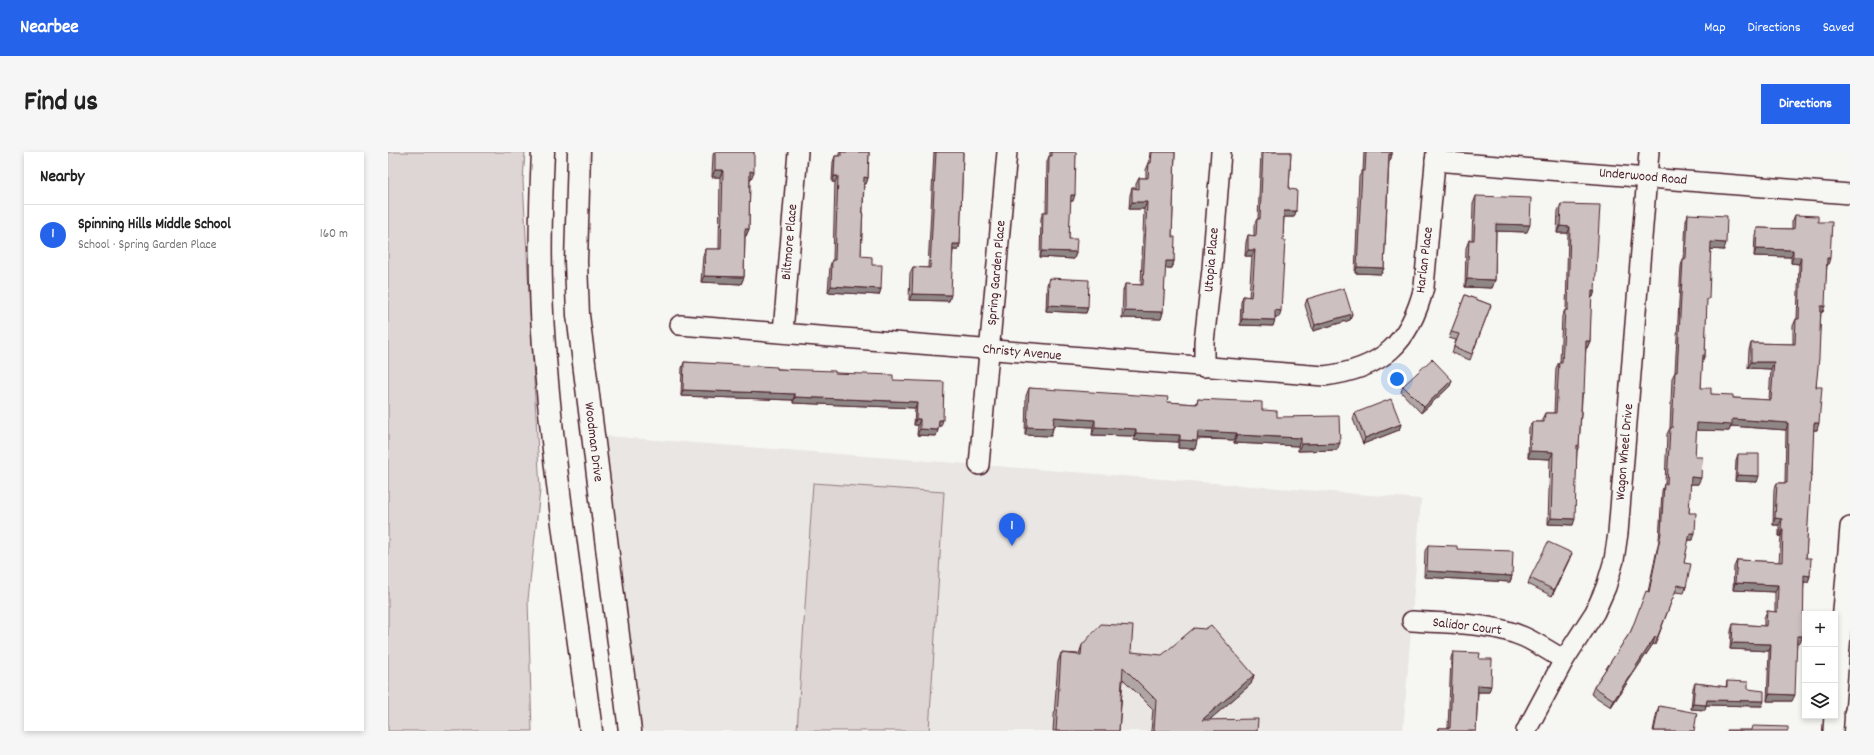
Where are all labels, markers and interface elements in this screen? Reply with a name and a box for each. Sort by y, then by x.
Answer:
text: Nearbee [20,15,79,42]
text: Map [1704,18,1726,38]
text: Directions [1748,18,1801,38]
text: Saved [1823,18,1854,38]
text: Find us [24,84,98,124]
button: Directions [1761,84,1850,124]
street label: Underwood Road [1598,163,1688,191]
text: Nearby [40,166,84,190]
street label: Biltmore Place [777,203,803,281]
text: Spinning Hills Middle School [78,214,231,236]
street label: Spring Garden Place [982,220,1012,326]
text: 1 [52,225,54,244]
text: 160 m [320,225,348,244]
street label: Harlan Place [1411,226,1439,294]
street label: Utopia Place [1199,227,1225,293]
text: School · Spring Garden Place [78,236,216,255]
street label: Christy Avenue [982,340,1062,366]
your location [1387,369,1407,389]
street label: Woodman Drive [578,401,608,483]
street label: Wagon Wheel Drive [1611,403,1639,501]
pin: 1 [999,513,1025,546]
map controls [1802,611,1838,719]
button: + [1802,611,1838,647]
street label: Salidor Court [1431,613,1503,641]
button: − [1802,647,1838,683]
button: layers [1802,683,1838,719]

